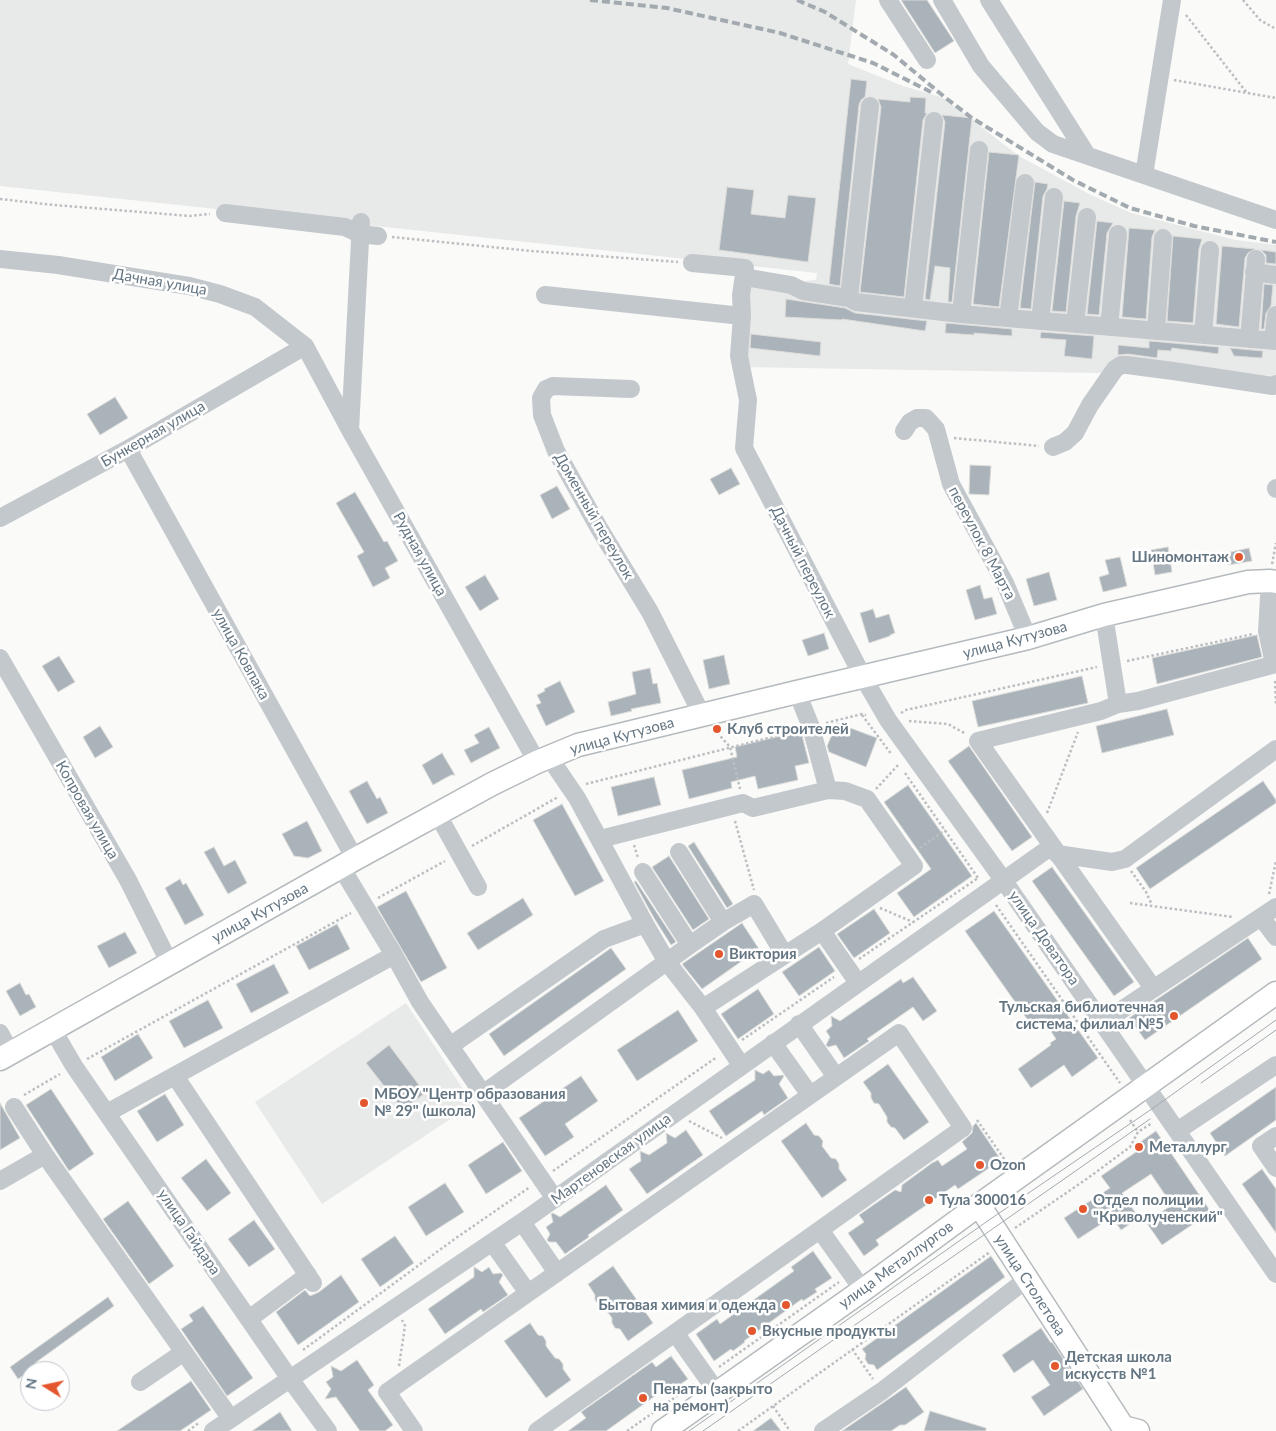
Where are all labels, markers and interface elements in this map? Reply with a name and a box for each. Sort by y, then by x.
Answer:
street label: Дачная улица [112,265,208,299]
street label: Бункерная улица [98,397,208,471]
street label: Доменный переулок [550,450,638,582]
street label: переулок 8 Марта [945,483,1019,603]
street label: Дачный переулок [767,503,839,621]
street label: Рудная улица [389,509,451,599]
place label: Шиномонтаж [1132,548,1229,566]
marker: Шиномонтаж [1233,551,1245,563]
street label: улица Ковпака [209,605,273,703]
street label: улица Кутузова [961,617,1069,663]
street label: улица Кутузова [568,713,676,759]
place label: Клуб строителей [727,720,849,738]
marker: Клуб строителей [711,723,723,735]
street label: Копровая улица [52,758,122,862]
street label: улица Кутузова [209,879,311,947]
street label: улица Доватора [1005,887,1083,989]
place label: Виктория [729,945,797,963]
marker: Виктория [713,948,725,960]
place label: Тульская библиотечная система, филиал №5 [999,998,1164,1033]
marker: Тульская библиотечная система, филиал №5 [1168,1010,1180,1022]
place label: МБОУ "Центр образования № 29" (школа) [374,1085,566,1120]
marker: МБОУ "Центр образования № 29" (школа) [358,1097,370,1109]
street label: Мартеновская улица [548,1110,674,1208]
place label: Металлург [1149,1138,1227,1156]
marker: Металлург [1133,1141,1145,1153]
place label: Ozon [990,1156,1026,1174]
marker: Ozon [974,1159,986,1171]
street label: улица Гайдара [154,1186,224,1278]
place label: Тула 300016 [939,1191,1026,1209]
place label: Отдел полиции "Криволученский" [1093,1191,1223,1226]
marker: Тула 300016 [923,1194,935,1206]
marker: Отдел полиции "Криволученский" [1077,1203,1089,1215]
street label: улица Металлургов [835,1218,957,1312]
street label: улица Столетова [990,1231,1070,1339]
place label: Бытовая химия и одежда [598,1296,776,1314]
marker: Бытовая химия и одежда [780,1299,792,1311]
place label: Вкусные продукты [762,1322,896,1340]
marker: Вкусные продукты [746,1325,758,1337]
place label: Детская школа искусств №1 [1065,1348,1172,1383]
marker: Детская школа искусств №1 [1049,1360,1061,1372]
north arrow [20,1361,70,1411]
text: N [21,1377,40,1390]
place label: Пенаты (закрыто на ремонт) [653,1380,773,1415]
marker: Пенаты (закрыто на ремонт) [637,1392,649,1404]

